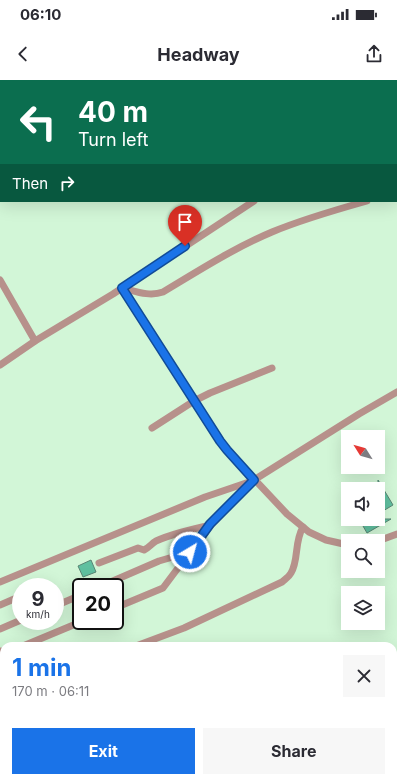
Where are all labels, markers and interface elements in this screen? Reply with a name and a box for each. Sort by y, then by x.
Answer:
text: 06:10 [20,5,61,24]
icon: back [12,43,34,65]
icon: share [363,43,385,65]
text: Headway [157,44,240,65]
text: 40 m [78,95,148,129]
icon: left [12,96,64,148]
text: Turn left [78,129,148,150]
icon: right [56,172,78,194]
text: Then [12,174,48,193]
pin [168,205,202,246]
icon: arrive [174,211,196,233]
north arrow [341,430,385,474]
map controls [341,430,385,630]
button: sound [341,482,385,526]
position arrow [169,531,211,573]
button: search [341,534,385,578]
speed limit sign: 20 [72,578,124,630]
button: layers [341,586,385,630]
text: 9 [31,587,44,611]
text: km/h [26,608,50,620]
text: 1 min [12,653,71,682]
button: close [343,655,385,697]
text: 170 m · 06:11 [12,683,89,699]
button: Exit [12,728,195,774]
button: Share [203,728,385,774]

